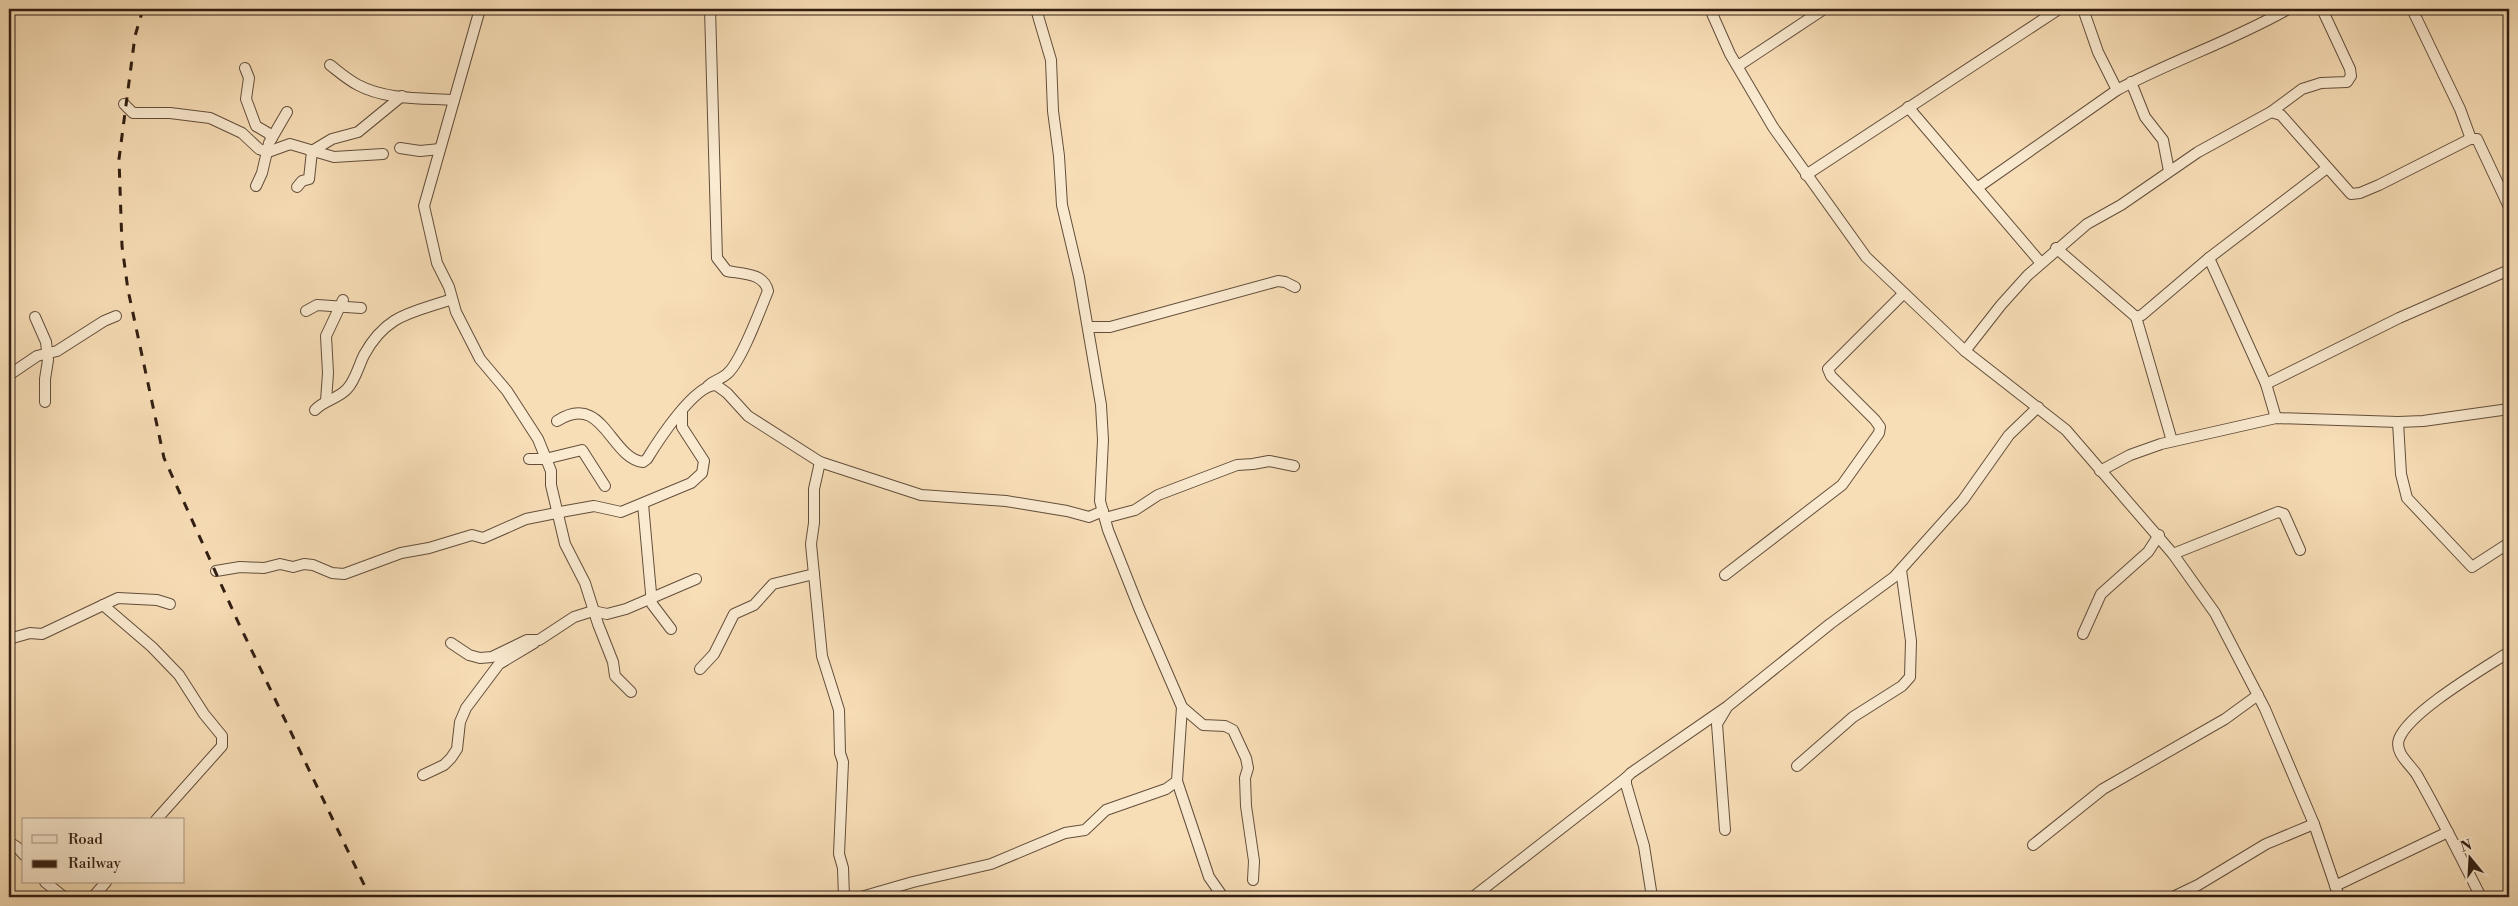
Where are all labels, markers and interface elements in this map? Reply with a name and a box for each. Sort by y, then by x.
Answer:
legend [22,818,185,884]
text: Road [68,830,103,849]
north arrow [2446,834,2496,884]
text: N [2458,836,2474,857]
text: Railway [68,854,122,873]

